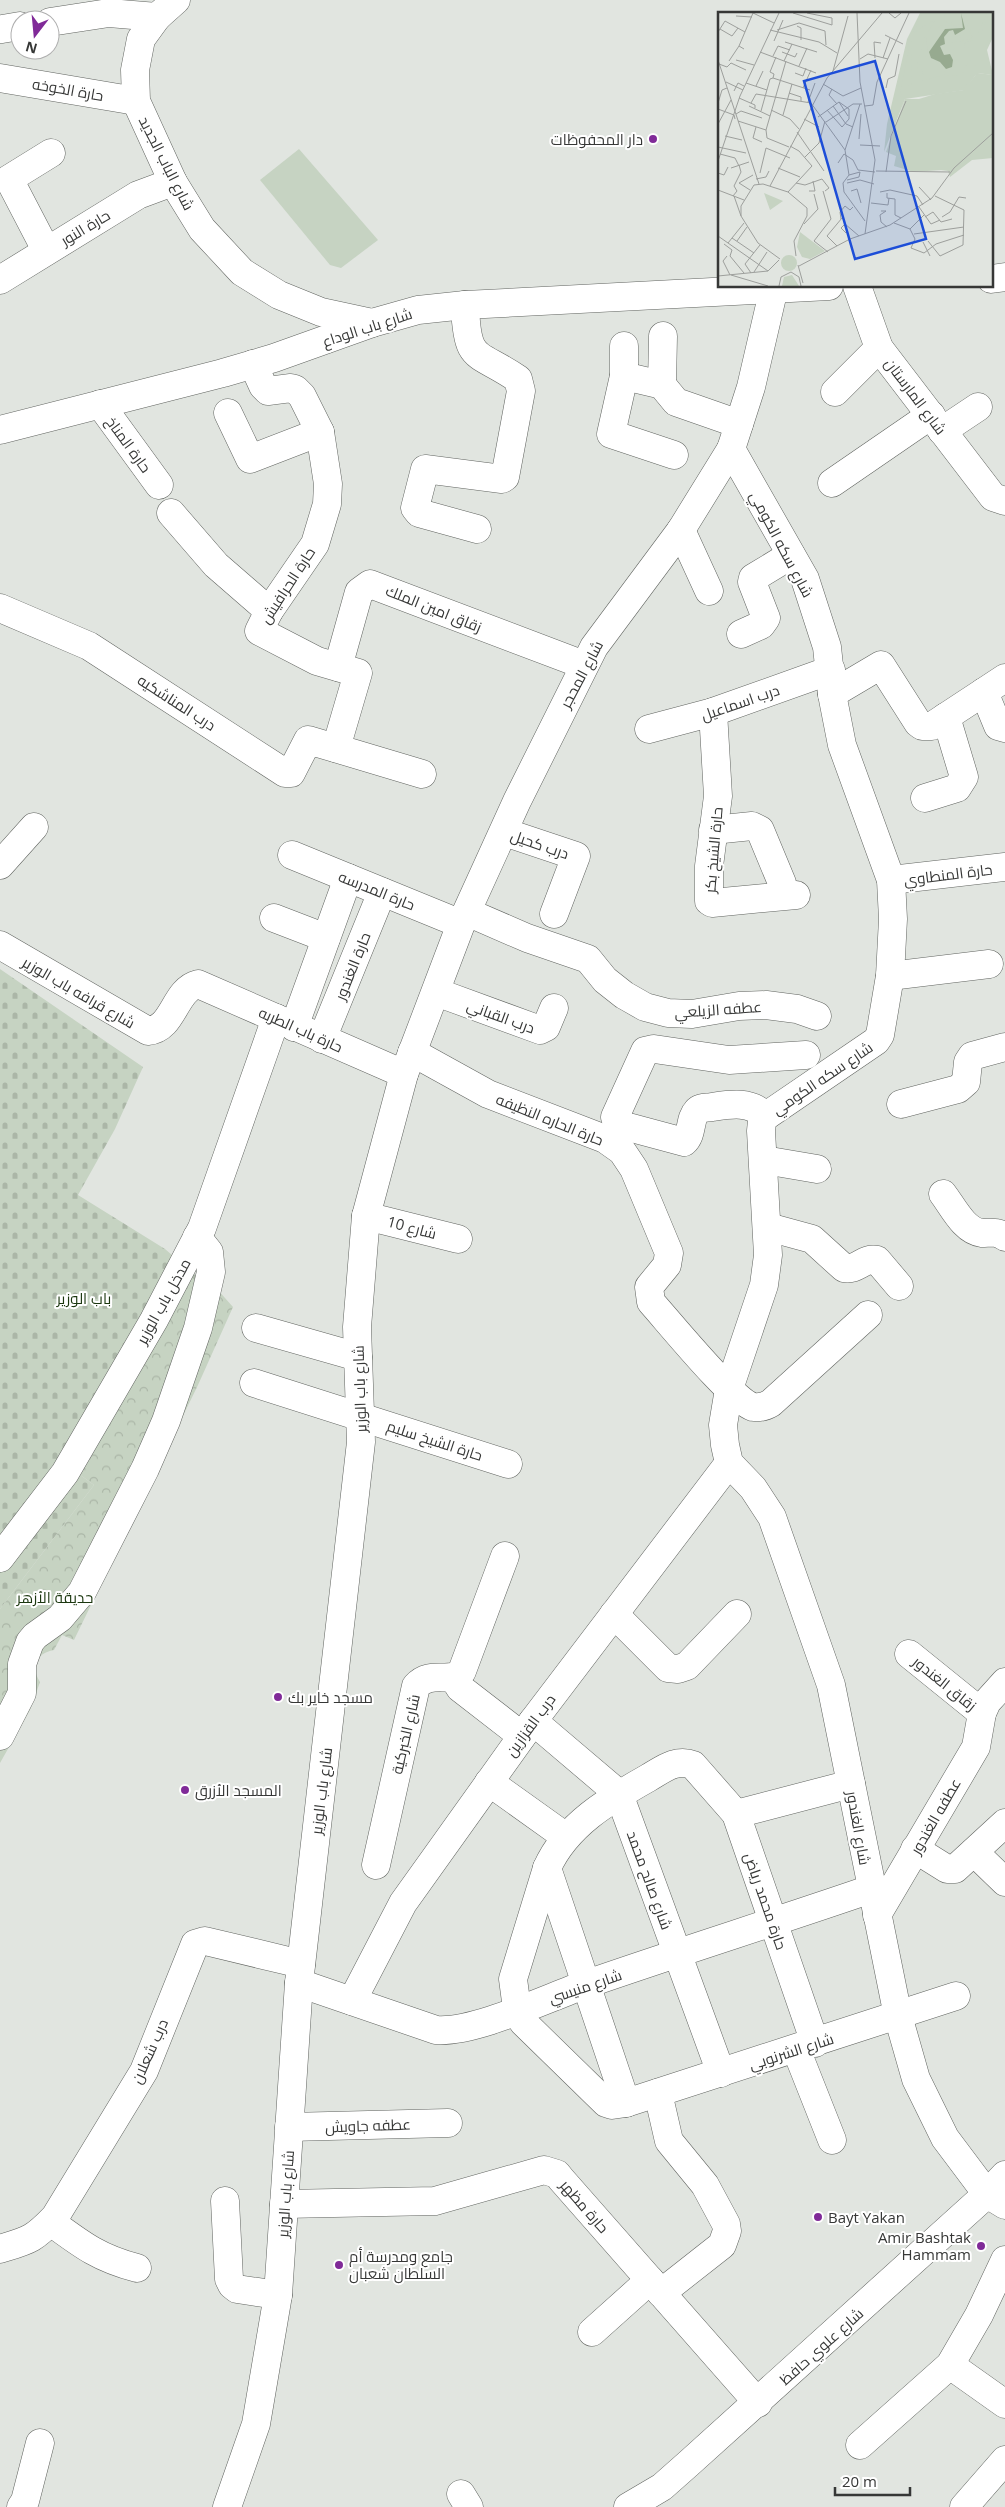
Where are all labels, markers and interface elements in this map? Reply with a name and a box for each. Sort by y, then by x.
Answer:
north arrow [10,10,60,60]
inset map [718,12,992,288]
text: N [23,37,39,59]
street label: حارة الخوخه [31,73,105,105]
street label: شارع الباب الجديد [133,113,199,214]
place label: دار المحفوظات [551,129,643,149]
marker: دار المحفوظات [647,133,659,145]
street label: حارة النور [56,204,114,250]
street label: شارع باب الوداع [319,303,415,353]
street label: شارع المارستان [879,354,951,439]
street label: حارة المناخ [100,412,156,477]
street label: شارع سكه الكومي [743,487,818,602]
street label: حارة الحرافيش [255,543,320,628]
street label: زقاق امين الملك [383,580,485,637]
street label: شارع المحجر [554,637,609,713]
street label: درب المناشكيه [134,669,220,735]
street label: درب اسماعيل [698,679,782,726]
street label: حارة الشيخ بكر [699,806,729,895]
street label: درب كحيل [508,825,572,864]
street label: حارة المنطاوي [902,859,994,892]
street label: حارة المدرسه [336,866,418,914]
street label: حارة الغندور [329,929,375,1004]
street label: شارع قرافه باب الوزير [17,951,139,1034]
street label: درب القباني [463,994,538,1040]
street label: عطفه الزيلعي [674,996,763,1025]
street label: حارة باب الطربه [256,1002,346,1056]
street label: شارع سكه الكومي [768,1037,878,1122]
street label: حارة الحاره النظيفه [493,1088,607,1150]
street label: شارع 10 [385,1211,439,1245]
street label: مدخل باب الوزير [131,1255,196,1349]
park label: باب الوزير [56,1288,111,1308]
street label: شارع باب الوزير [347,1345,373,1434]
street label: حارة الشيخ سليم [384,1415,485,1467]
park label: حديقة الأزهر [16,1587,93,1607]
street label: زقاق الغندور [908,1651,981,1716]
place label: مسجد خاير بك [288,1687,373,1707]
street label: درب القزازين [500,1690,560,1761]
marker: مسجد خاير بك [272,1691,284,1703]
street label: شارع الخبركية [386,1692,426,1776]
street label: شارع باب الوزير [306,1746,338,1837]
street label: عطفه الغندور [905,1774,965,1858]
place label: المسجد الأزرق [195,1780,282,1801]
marker: المسجد الأزرق [179,1784,191,1796]
street label: شارع الغندور [840,1788,875,1867]
street label: شارع صالح محمد [621,1828,677,1933]
street label: حارة محمد رياض [739,1850,792,1953]
street label: شارع منيسي [546,1964,625,2011]
street label: درب شعلان [126,2015,173,2087]
street label: شارع الشرنوبي [746,2028,837,2077]
street label: عطفه جاويش [325,2114,411,2137]
street label: شارع باب الوزير [272,2150,300,2240]
street label: حارة مظهر [555,2174,614,2238]
place label: Bayt Yakan [828,2207,905,2227]
marker: Bayt Yakan [812,2211,824,2223]
place label: Amir Bashtak Hammam [878,2227,971,2264]
marker: Amir Bashtak Hammam [975,2240,987,2252]
place label: جامع ومدرسة أم السلطان شعبان [349,2246,453,2284]
marker: جامع ومدرسة أم السلطان شعبان [333,2259,345,2271]
street label: شارع علوي حافظ [775,2303,869,2391]
scale bar [835,2464,910,2496]
text: 20 m [842,2471,877,2491]

